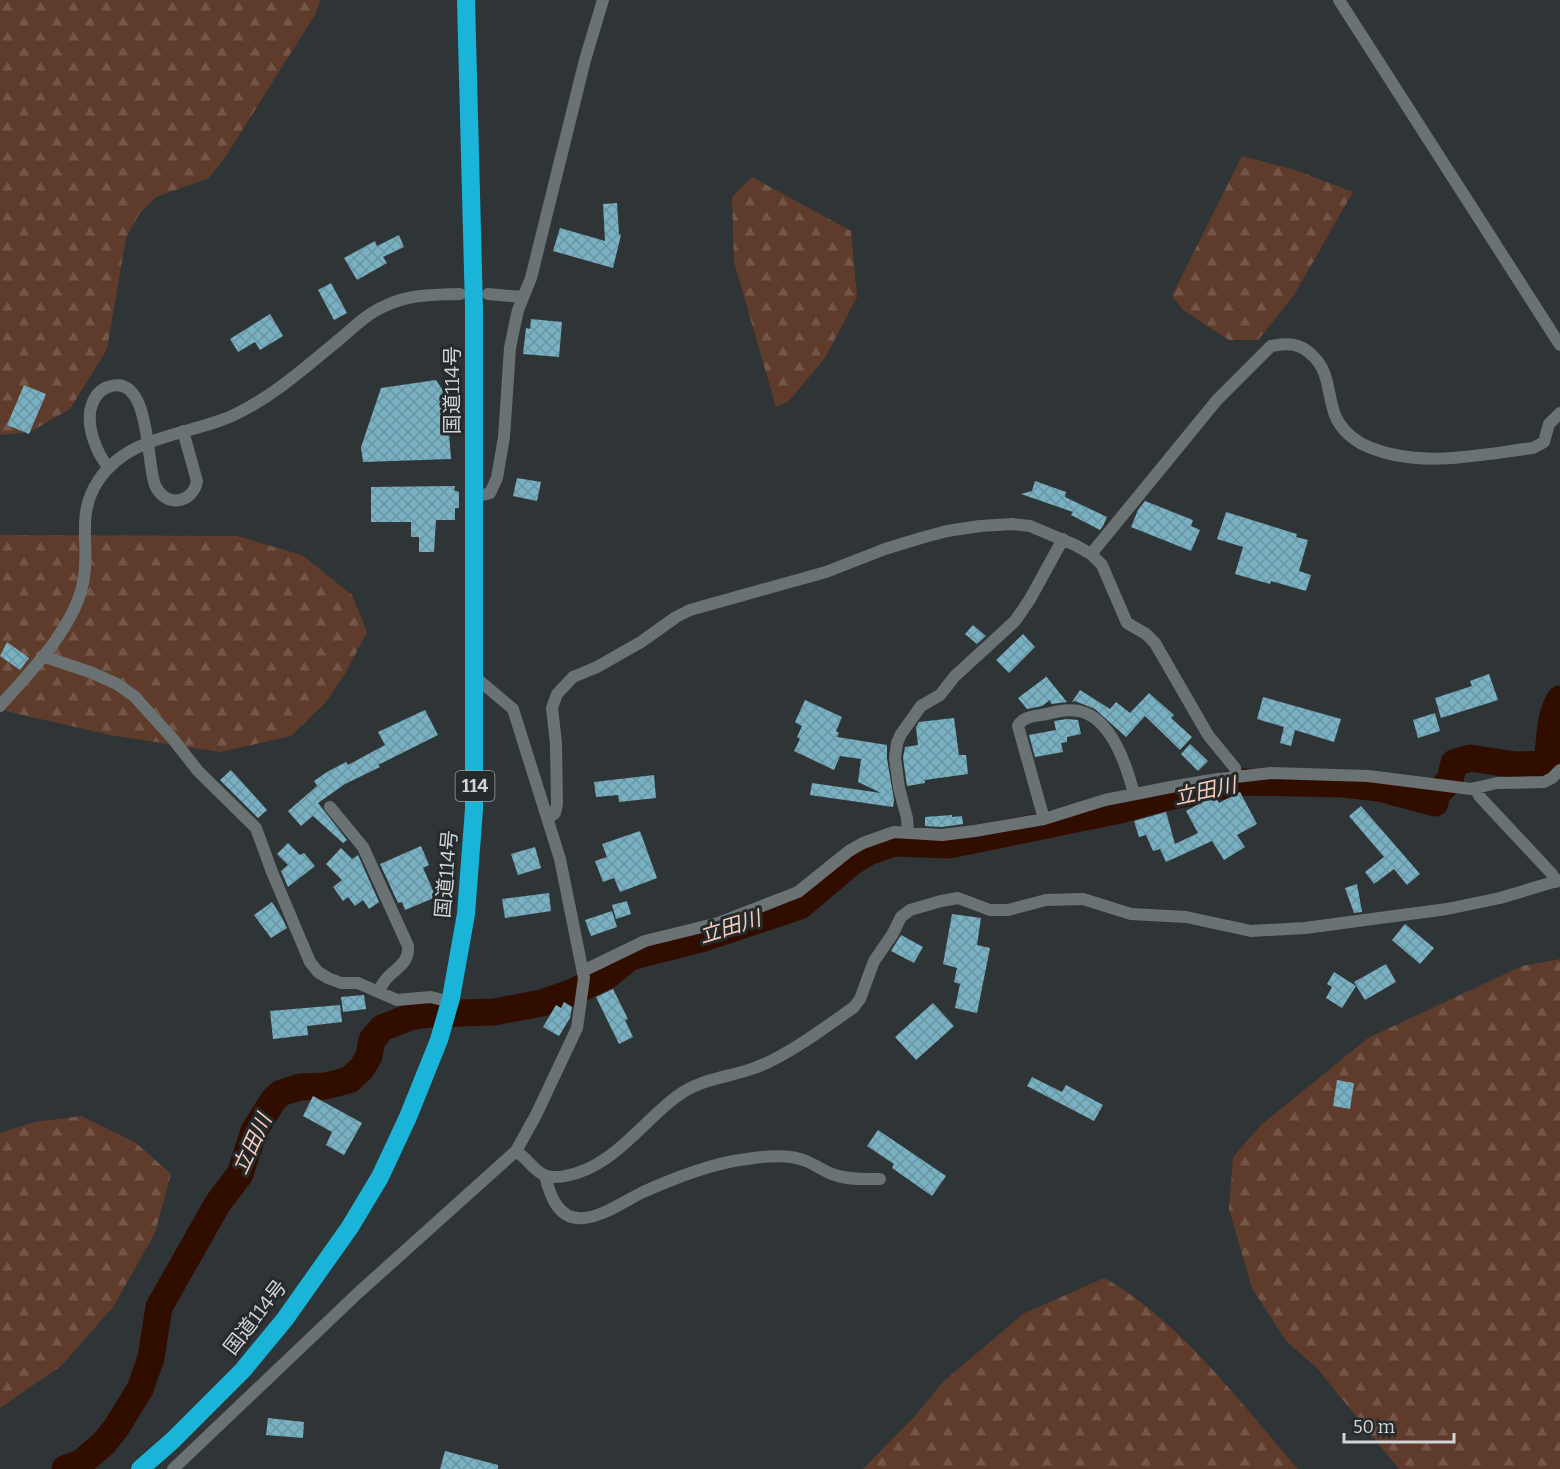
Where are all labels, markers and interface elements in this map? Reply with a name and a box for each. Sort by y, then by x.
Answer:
street label: 国道114号 [440,346,464,434]
road number: 114 [456,771,494,801]
water label: 立田川 [1171,771,1240,810]
street label: 国道114号 [430,829,462,919]
water label: 立田川 [696,905,766,949]
water label: 立田川 [227,1108,278,1178]
street label: 国道114号 [218,1275,292,1359]
scale bar [1344,1406,1454,1444]
text: 50 m [1353,1416,1395,1438]

